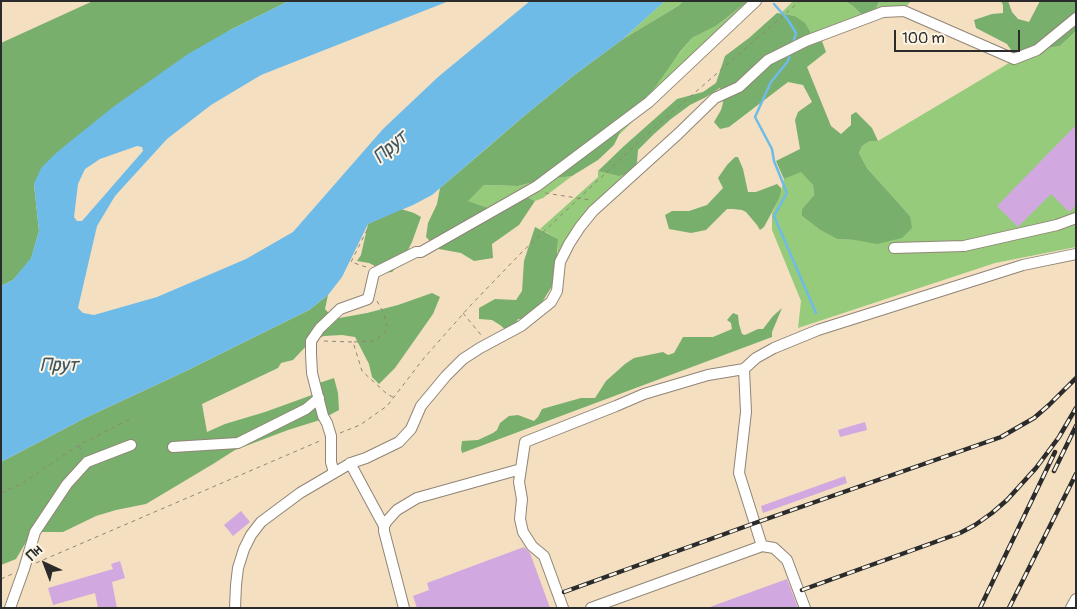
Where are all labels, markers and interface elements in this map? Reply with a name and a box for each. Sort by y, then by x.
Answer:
scale bar [897,20,1023,52]
text: 100 m [902,29,945,48]
water label: Прут [369,127,413,169]
water label: Прут [40,355,78,377]
north arrow [20,539,70,589]
text: Пн [23,541,46,564]

